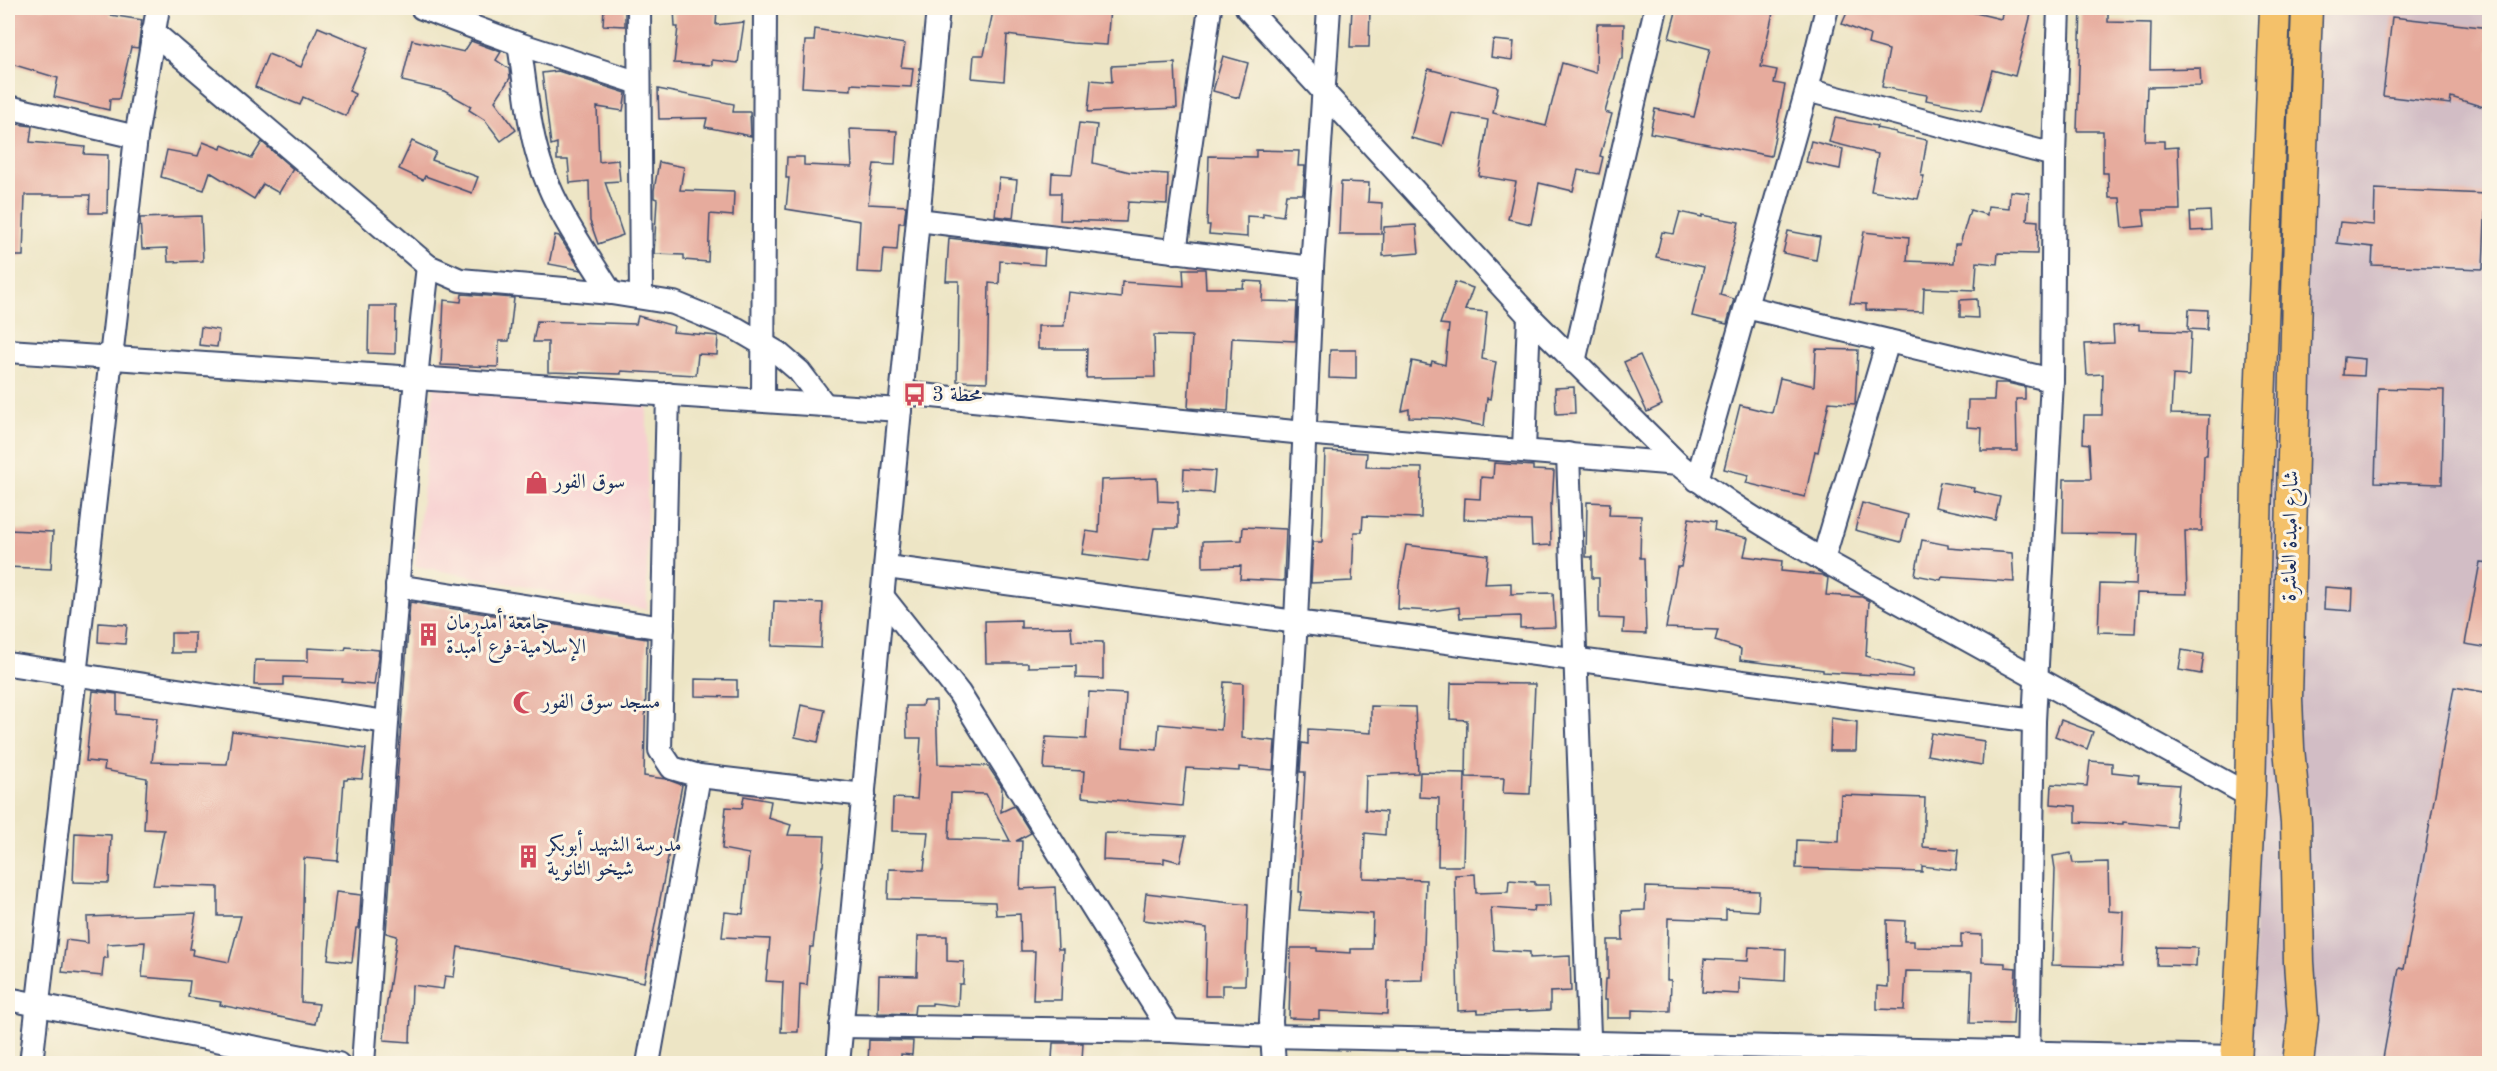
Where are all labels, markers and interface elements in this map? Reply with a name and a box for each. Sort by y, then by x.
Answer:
bus stop icon: محطة 3 [901,382,927,408]
place label: محطة 3 [932,385,983,406]
shop icon: سوق الفور [523,469,549,495]
street label: شارع امبدة العاشرة [2279,470,2309,602]
place label: سوق الفور [552,472,625,494]
place label: جامعة أمدرمان الإسلامية-فرع أمبدة [446,607,586,664]
building icon: جامعة أمدرمان الإسلامية-فرع أمبدة [415,622,441,648]
mosque icon: مسجد سوق الفور [511,689,537,715]
place label: مسجد سوق الفور [540,692,660,714]
place label: مدرسة الشهيد أبوبكر شيخو الثانوية [545,829,682,881]
building icon: مدرسة الشهيد أبوبكر شيخو الثانوية [516,844,542,870]

